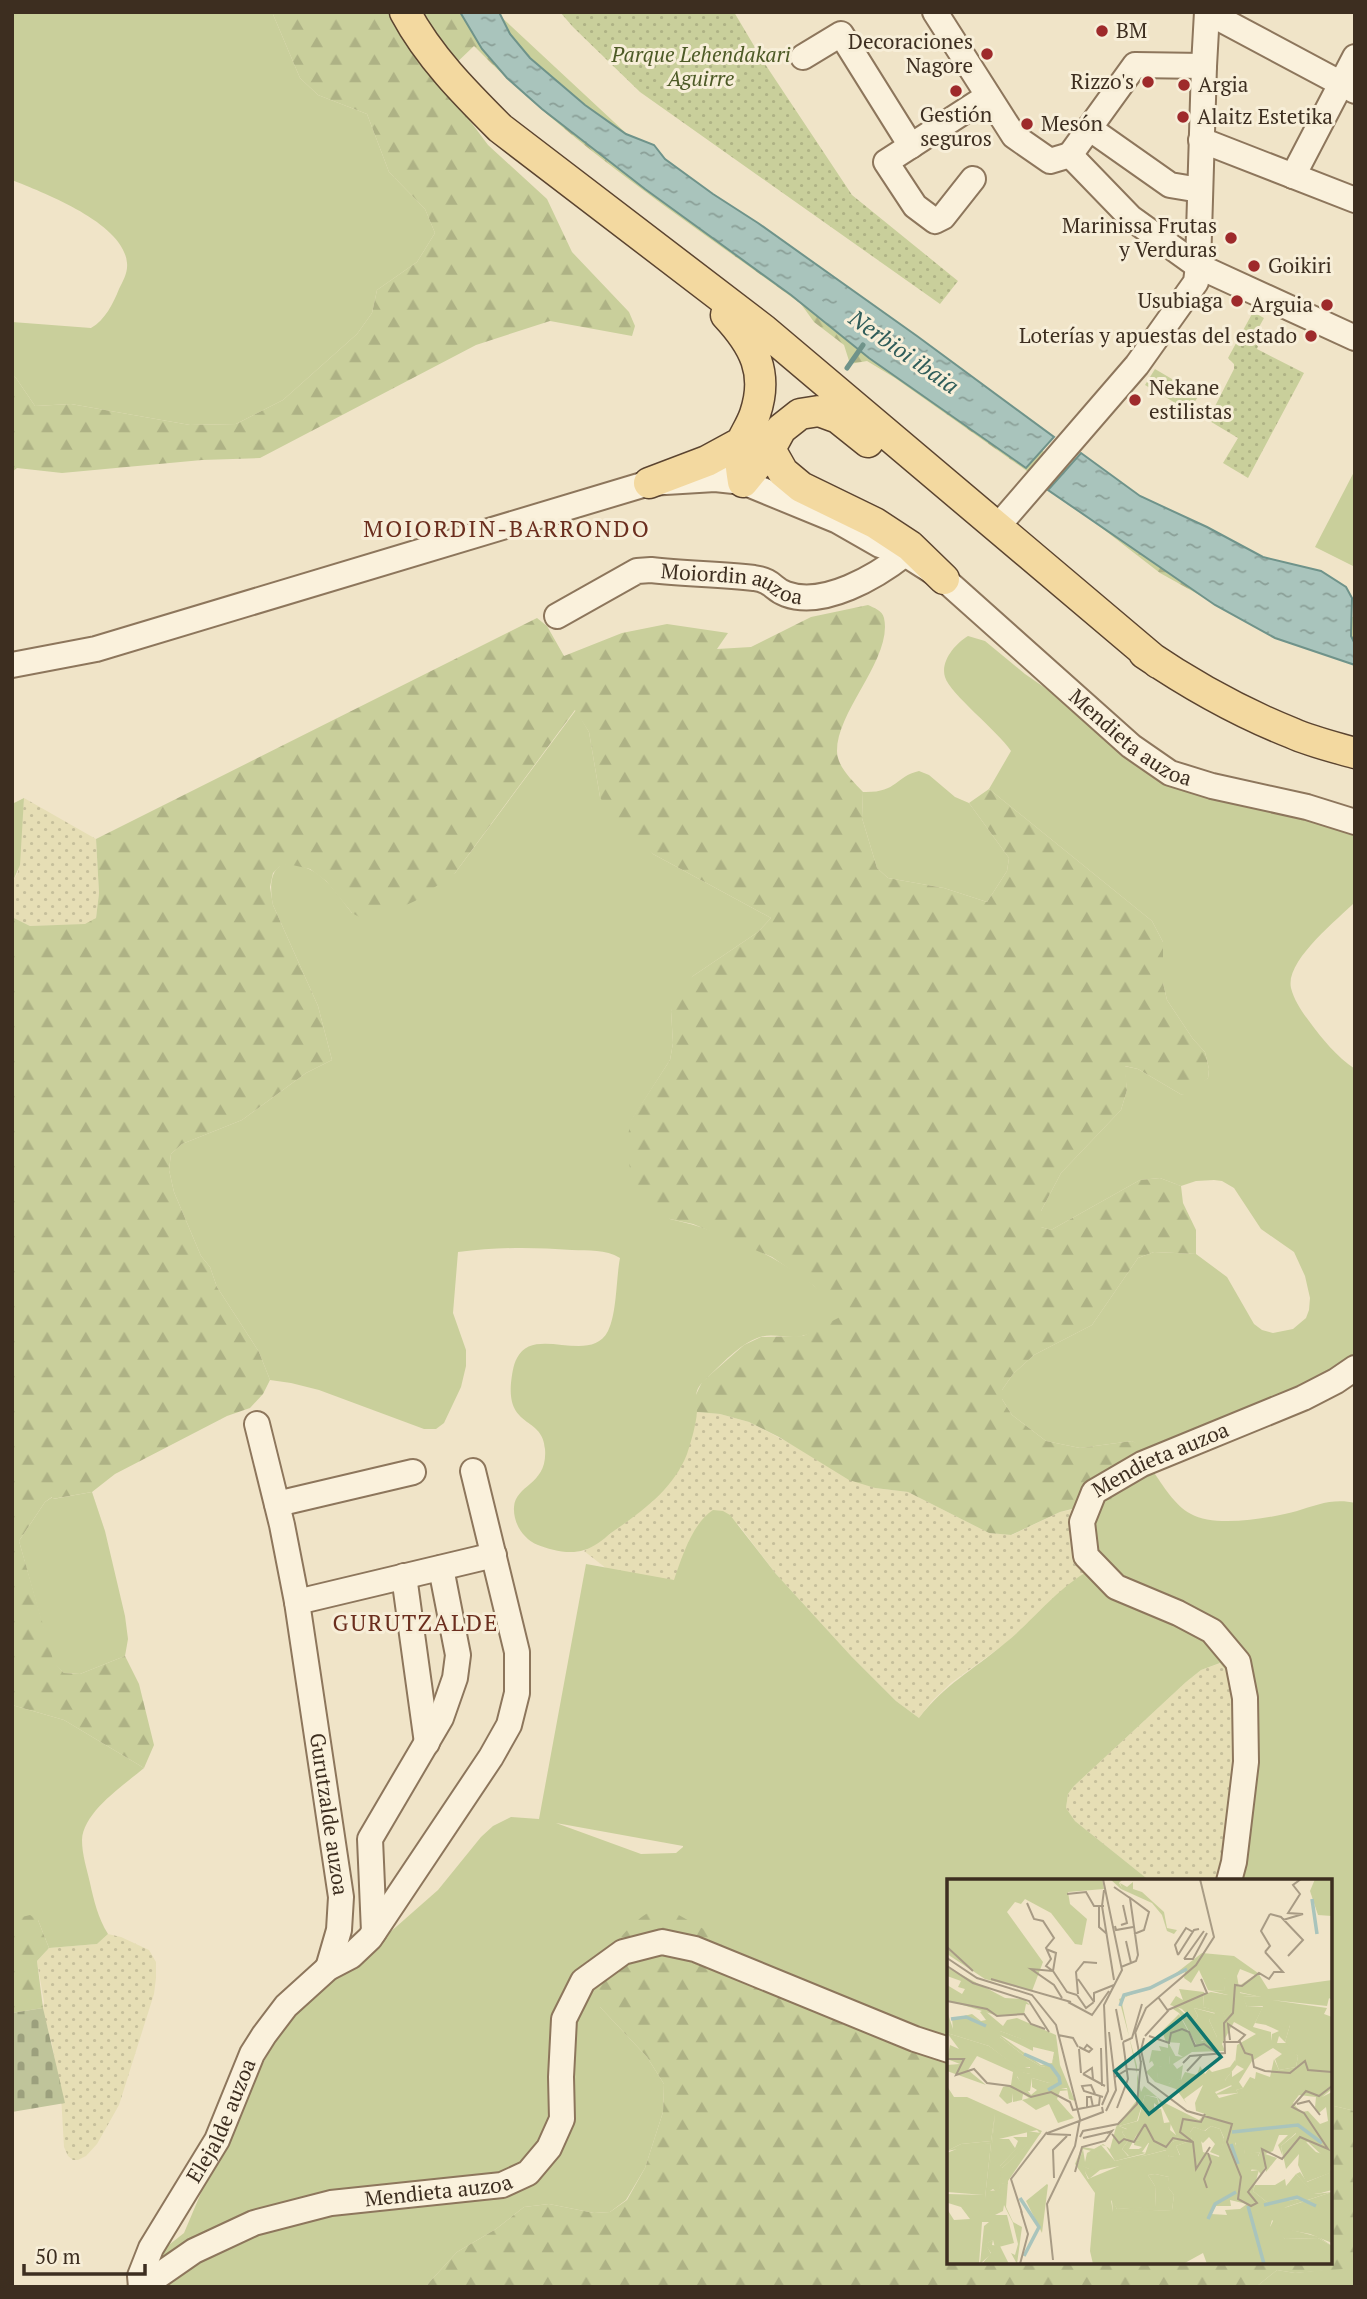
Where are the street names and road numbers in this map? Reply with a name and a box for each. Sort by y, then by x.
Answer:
street label: Moiordin auzoa [660,556,805,610]
street label: Mendieta auzoa [1063,682,1196,792]
street label: Mendieta auzoa [1086,1415,1233,1503]
street label: Gurutzalde auzoa [304,1731,356,1898]
street label: Elejalde auzoa [179,2054,262,2188]
street label: Mendieta auzoa [363,2167,517,2212]

